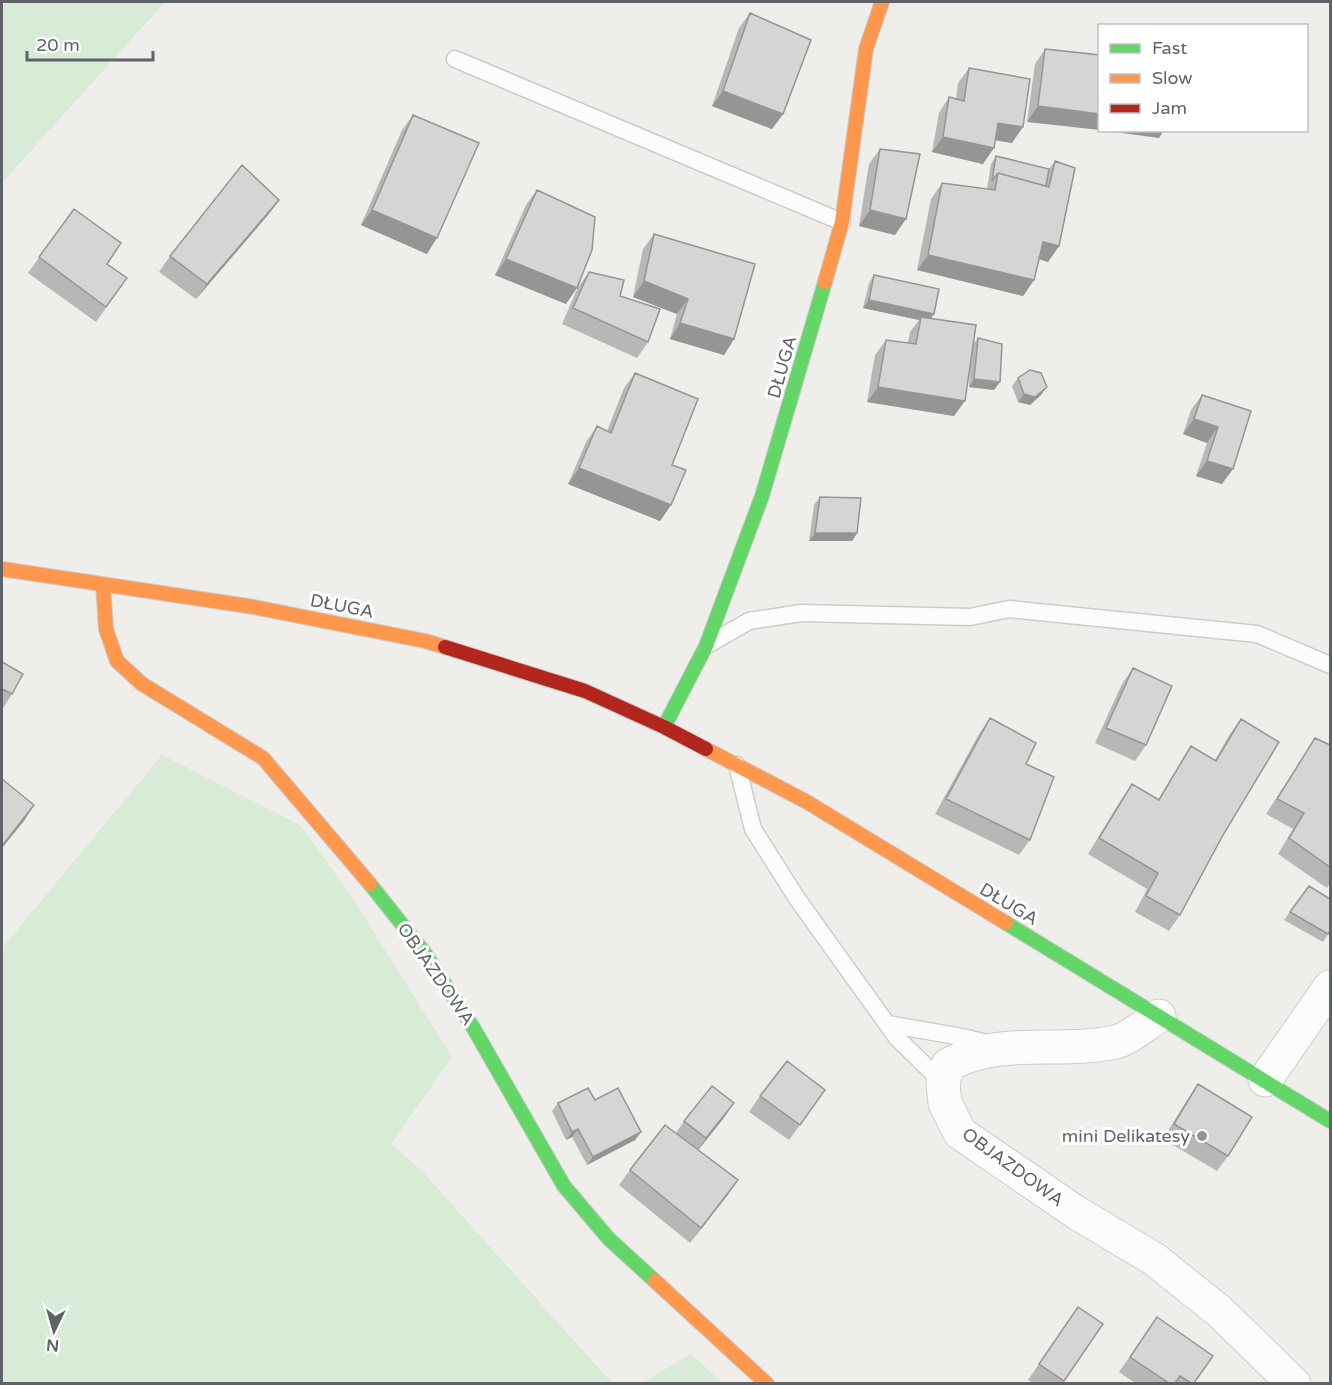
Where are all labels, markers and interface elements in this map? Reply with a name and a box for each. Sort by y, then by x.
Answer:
scale bar [27,24,153,62]
legend [1098,24,1308,132]
text: 20 m [36,34,80,56]
text: Fast [1152,37,1187,59]
text: Slow [1152,67,1193,89]
text: Jam [1152,97,1187,119]
street label: DŁUGA [763,333,801,401]
street label: DŁUGA [308,589,376,623]
street label: DŁUGA [976,878,1042,930]
street label: OBJAZDOWA [393,918,479,1030]
street label: OBJAZDOWA [958,1123,1068,1211]
place label: mini Delikatesy [1062,1125,1190,1147]
marker: mini Delikatesy [1195,1129,1209,1143]
north arrow [24,1301,84,1361]
text: N [46,1334,60,1355]

